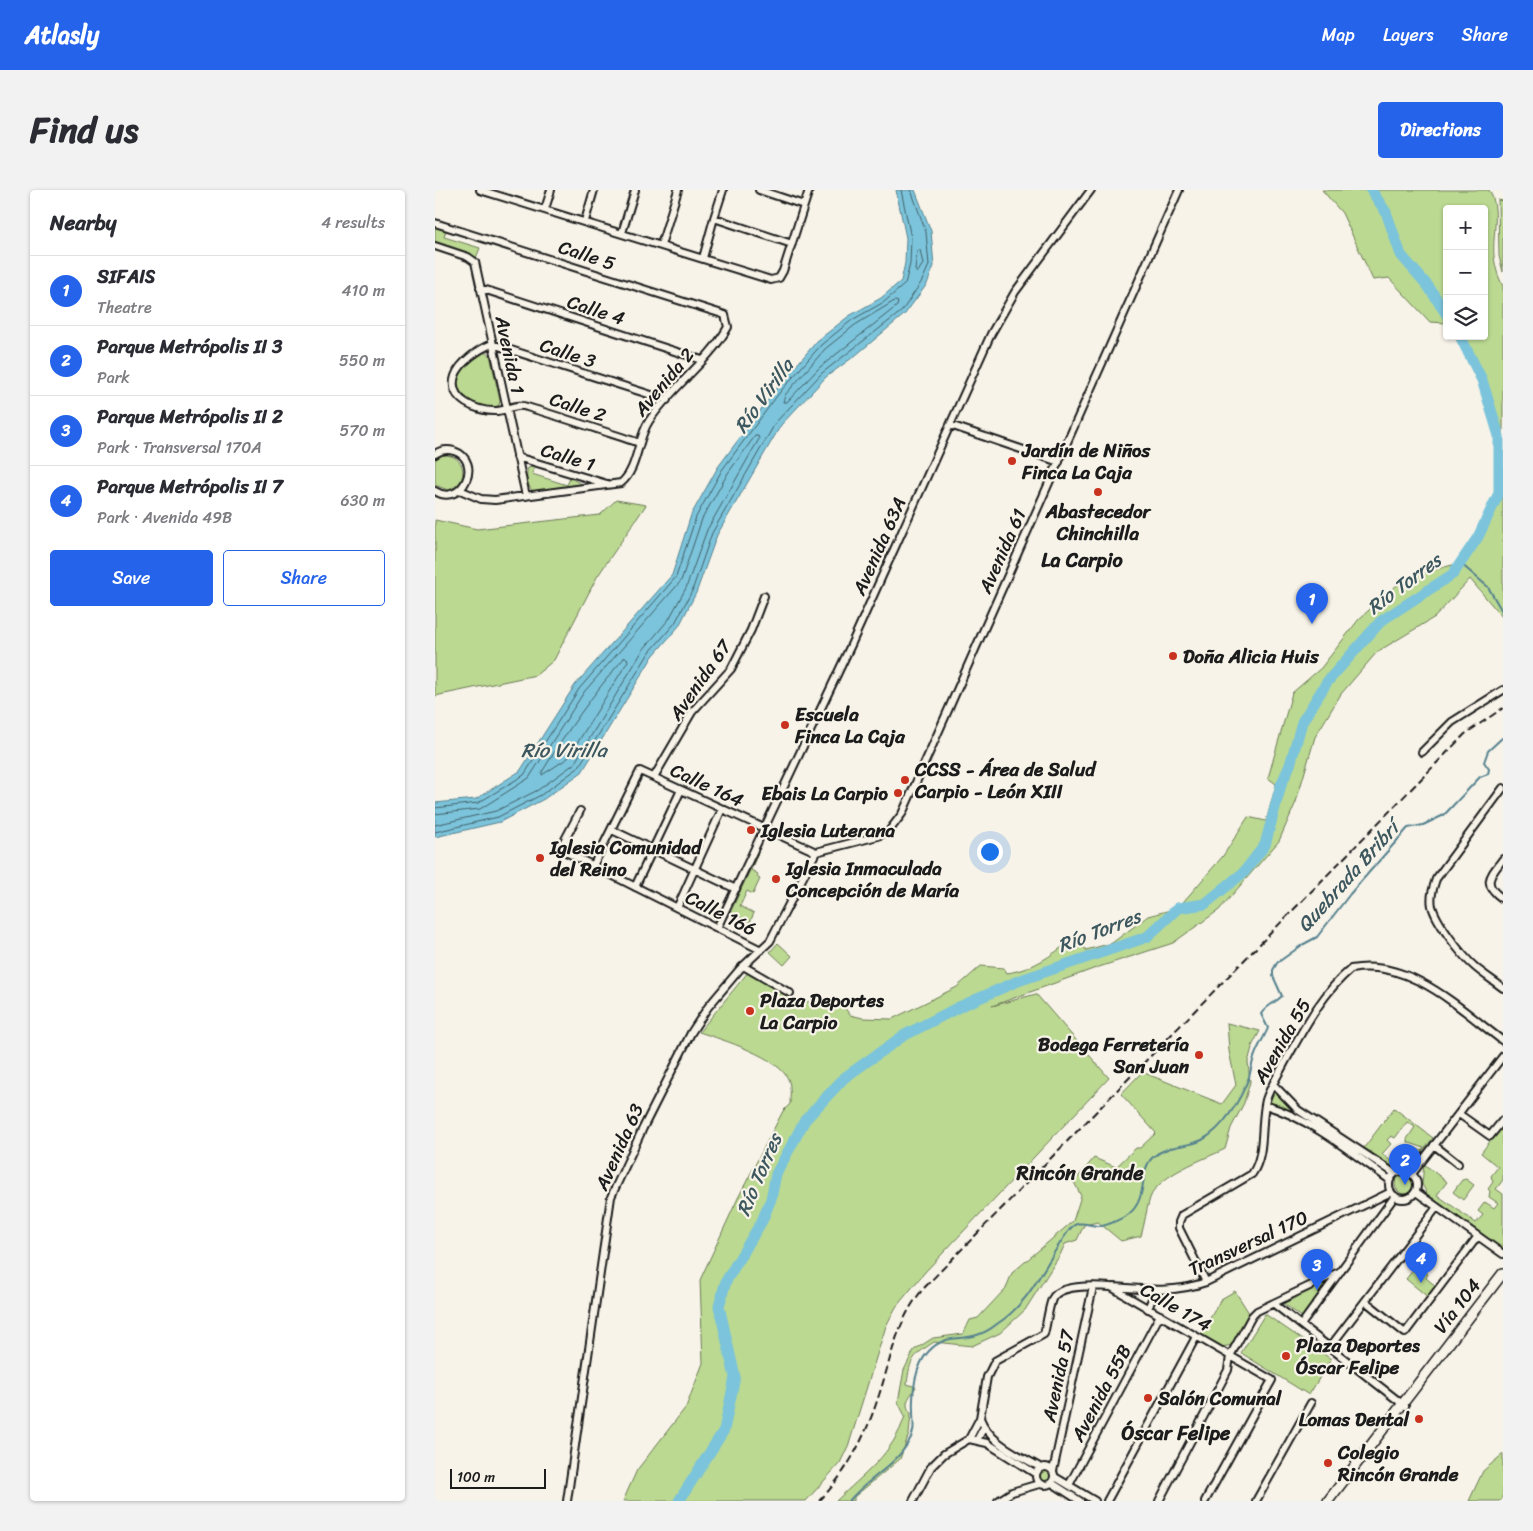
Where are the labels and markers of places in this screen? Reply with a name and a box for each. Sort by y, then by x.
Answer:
place label: Jardín de Niños Finca La Caja [1021,434,1152,489]
marker: Jardín de Niños Finca La Caja [1006,455,1018,467]
marker: Abastecedor Chinchilla [1092,486,1104,498]
place label: Abastecedor Chinchilla [1045,495,1152,550]
pin: 1 [1296,583,1328,624]
place label: Doña Alicia Huis [1183,640,1320,673]
marker: Doña Alicia Huis [1167,650,1179,662]
place label: Escuela Finca La Caja [794,698,905,753]
marker: Escuela Finca La Caja [779,719,791,731]
place label: CCSS - Área de Salud Carpio - León XIII [914,753,1097,808]
marker: CCSS - Área de Salud Carpio - León XIII [899,774,911,786]
place label: Ebais La Carpio [761,777,889,810]
marker: Ebais La Carpio [892,787,904,799]
place label: Iglesia Luterana [760,814,895,847]
marker: Iglesia Luterana [745,824,757,836]
place label: Iglesia Comunidad del Reino [549,831,703,886]
marker: Iglesia Comunidad del Reino [534,852,546,864]
place label: Iglesia Inmaculada Concepción de María [785,852,959,907]
marker: Iglesia Inmaculada Concepción de María [770,873,782,885]
place label: Plaza Deportes La Carpio [760,984,885,1039]
marker: Plaza Deportes La Carpio [744,1005,756,1017]
place label: Bodega Ferretería San Juan [1038,1028,1190,1083]
marker: Bodega Ferretería San Juan [1193,1049,1205,1061]
pin: 2 [1389,1144,1421,1185]
pin: 4 [1405,1242,1437,1283]
pin: 3 [1301,1249,1333,1290]
place label: Plaza Deportes Óscar Felipe [1296,1329,1421,1384]
marker: Plaza Deportes Óscar Felipe [1280,1350,1292,1362]
place label: Salón Comunal [1157,1382,1283,1415]
marker: Salón Comunal [1142,1392,1154,1404]
place label: Lomas Dental [1299,1403,1411,1436]
marker: Lomas Dental [1413,1413,1425,1425]
place label: Colegio Rincón Grande [1337,1436,1459,1491]
marker: Colegio Rincón Grande [1322,1457,1334,1469]

